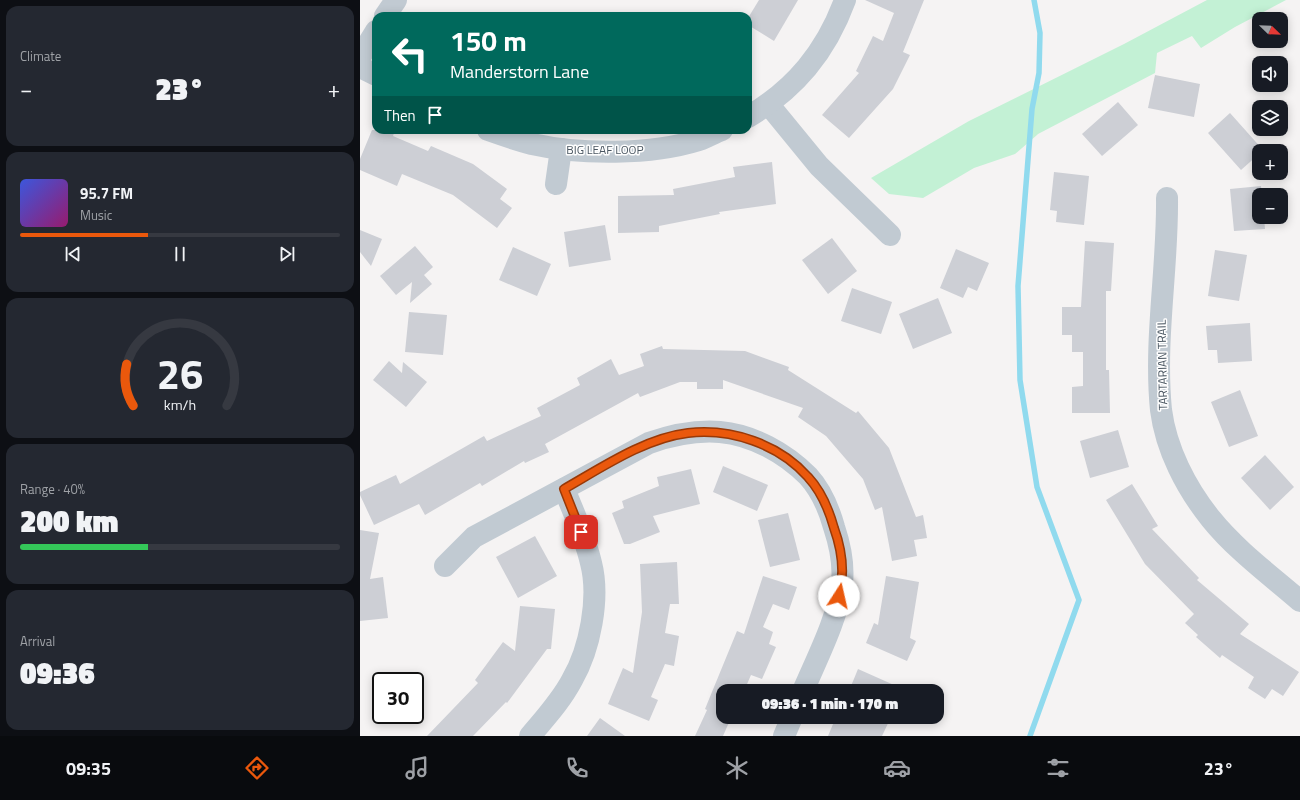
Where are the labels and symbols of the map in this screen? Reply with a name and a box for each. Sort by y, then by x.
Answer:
north arrow [1252,12,1288,48]
street label: BIG LEAF LOOP [566,140,644,159]
street label: TARTARIAN TRAIL [1152,319,1172,411]
pin [564,515,598,549]
position arrow [818,575,860,617]
speed limit sign: 30 [372,672,424,724]

